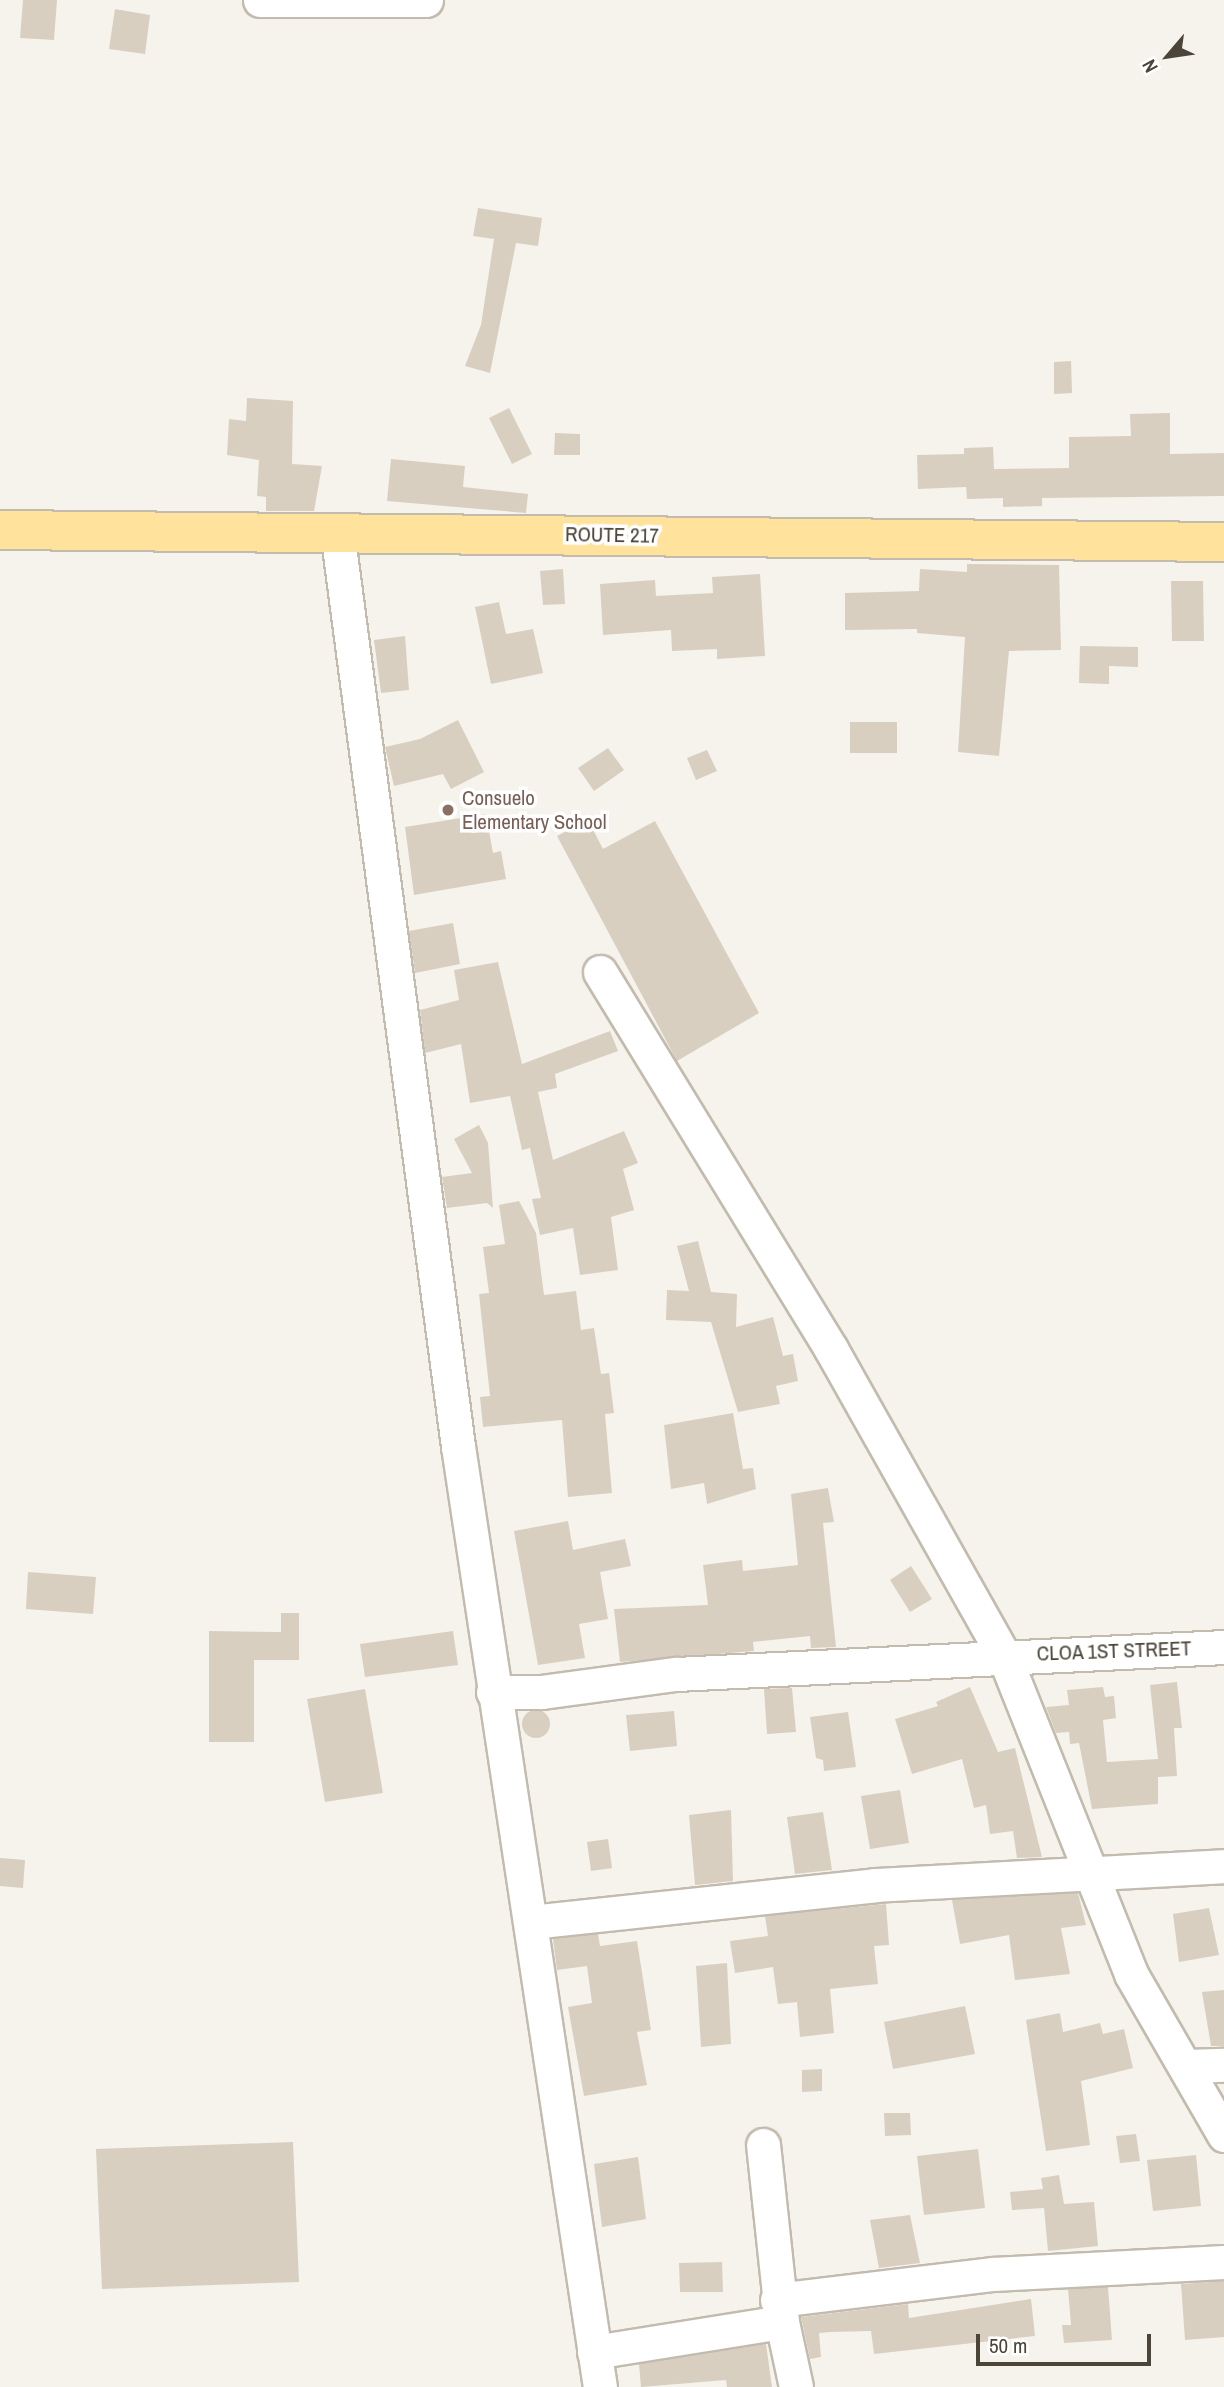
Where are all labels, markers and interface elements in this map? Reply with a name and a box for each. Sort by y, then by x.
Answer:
north arrow [1133,21,1203,91]
text: N [1136,55,1164,77]
street label: ROUTE 217 [565,522,659,548]
place label: Consuelo Elementary School [462,785,607,835]
marker: Consuelo Elementary School [440,802,456,818]
street label: CLOA 1ST STREET [1036,1636,1192,1666]
scale bar [979,2320,1154,2364]
text: 50 m [989,2331,1027,2360]

